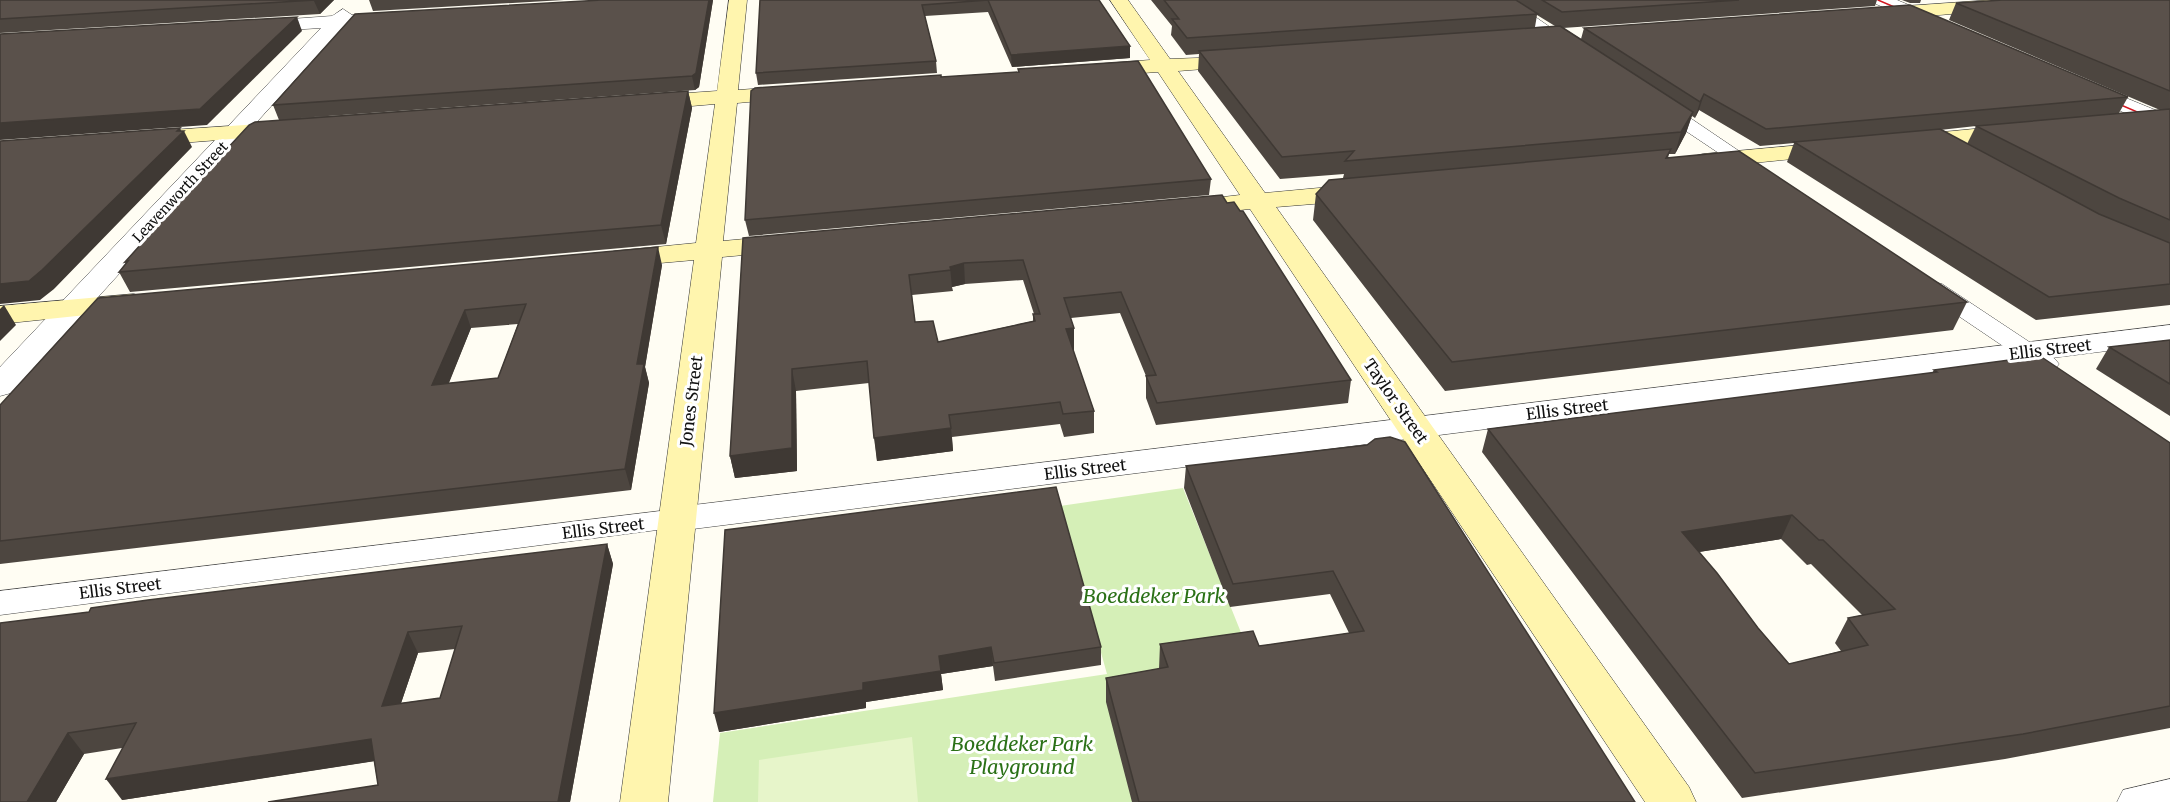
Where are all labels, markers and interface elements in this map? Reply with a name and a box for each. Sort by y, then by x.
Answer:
street label: Leavenworth Street [128,137,232,246]
street label: Ellis Street [2008,334,2093,364]
street label: Jones Street [675,354,707,449]
street label: Taylor Street [1359,355,1433,448]
street label: Ellis Street [1525,394,1610,424]
street label: Ellis Street [1043,454,1128,484]
street label: Ellis Street [561,513,646,543]
street label: Ellis Street [78,573,163,603]
park label: Boeddeker Park [1083,583,1225,608]
park label: Boeddeker Park Playground [951,731,1093,779]

